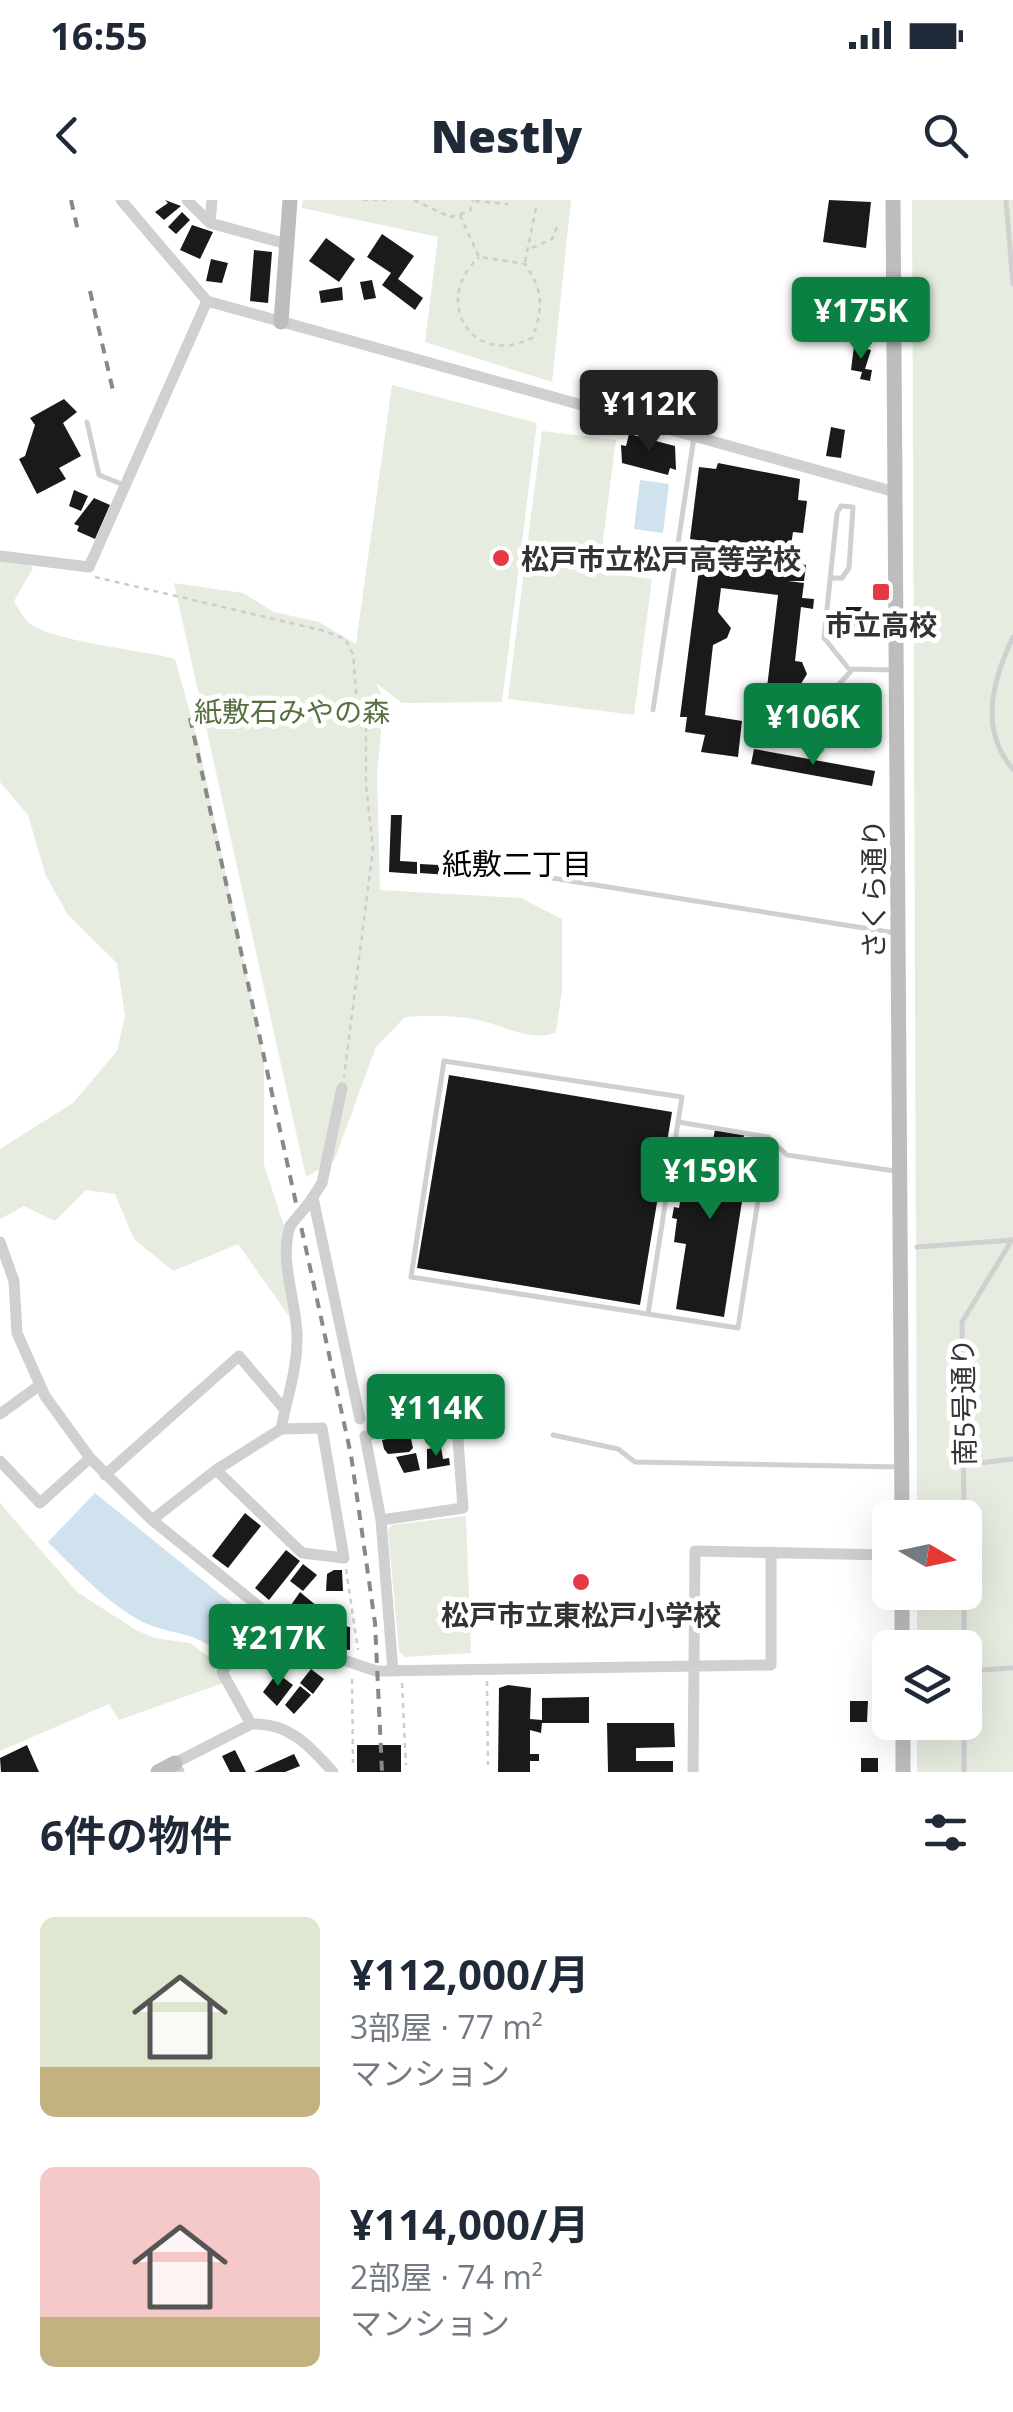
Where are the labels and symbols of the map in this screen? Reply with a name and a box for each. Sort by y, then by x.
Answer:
pin: ¥175K [791,277,931,362]
pin: ¥112K [579,370,719,455]
place label: 松戸市立松戸高等学校 [521,539,801,577]
marker: 松戸市立松戸高等学校 [490,547,512,569]
marker: 市立高校 [870,581,892,603]
place label: 市立高校 [825,605,937,643]
pin: ¥106K [743,683,883,768]
park label: 紙敷石みやの森 [194,692,390,730]
street label: さくら通り [854,819,892,959]
district label: 紙敷二丁目 [442,843,592,884]
pin: ¥159K [640,1137,780,1222]
street label: 南5号通り [943,1338,983,1466]
pin: ¥114K [366,1374,506,1459]
north arrow [872,1500,982,1610]
marker: 松戸市立東松戸小学校 [570,1571,592,1593]
place label: 松戸市立東松戸小学校 [441,1595,721,1633]
pin: ¥217K [208,1604,348,1689]

